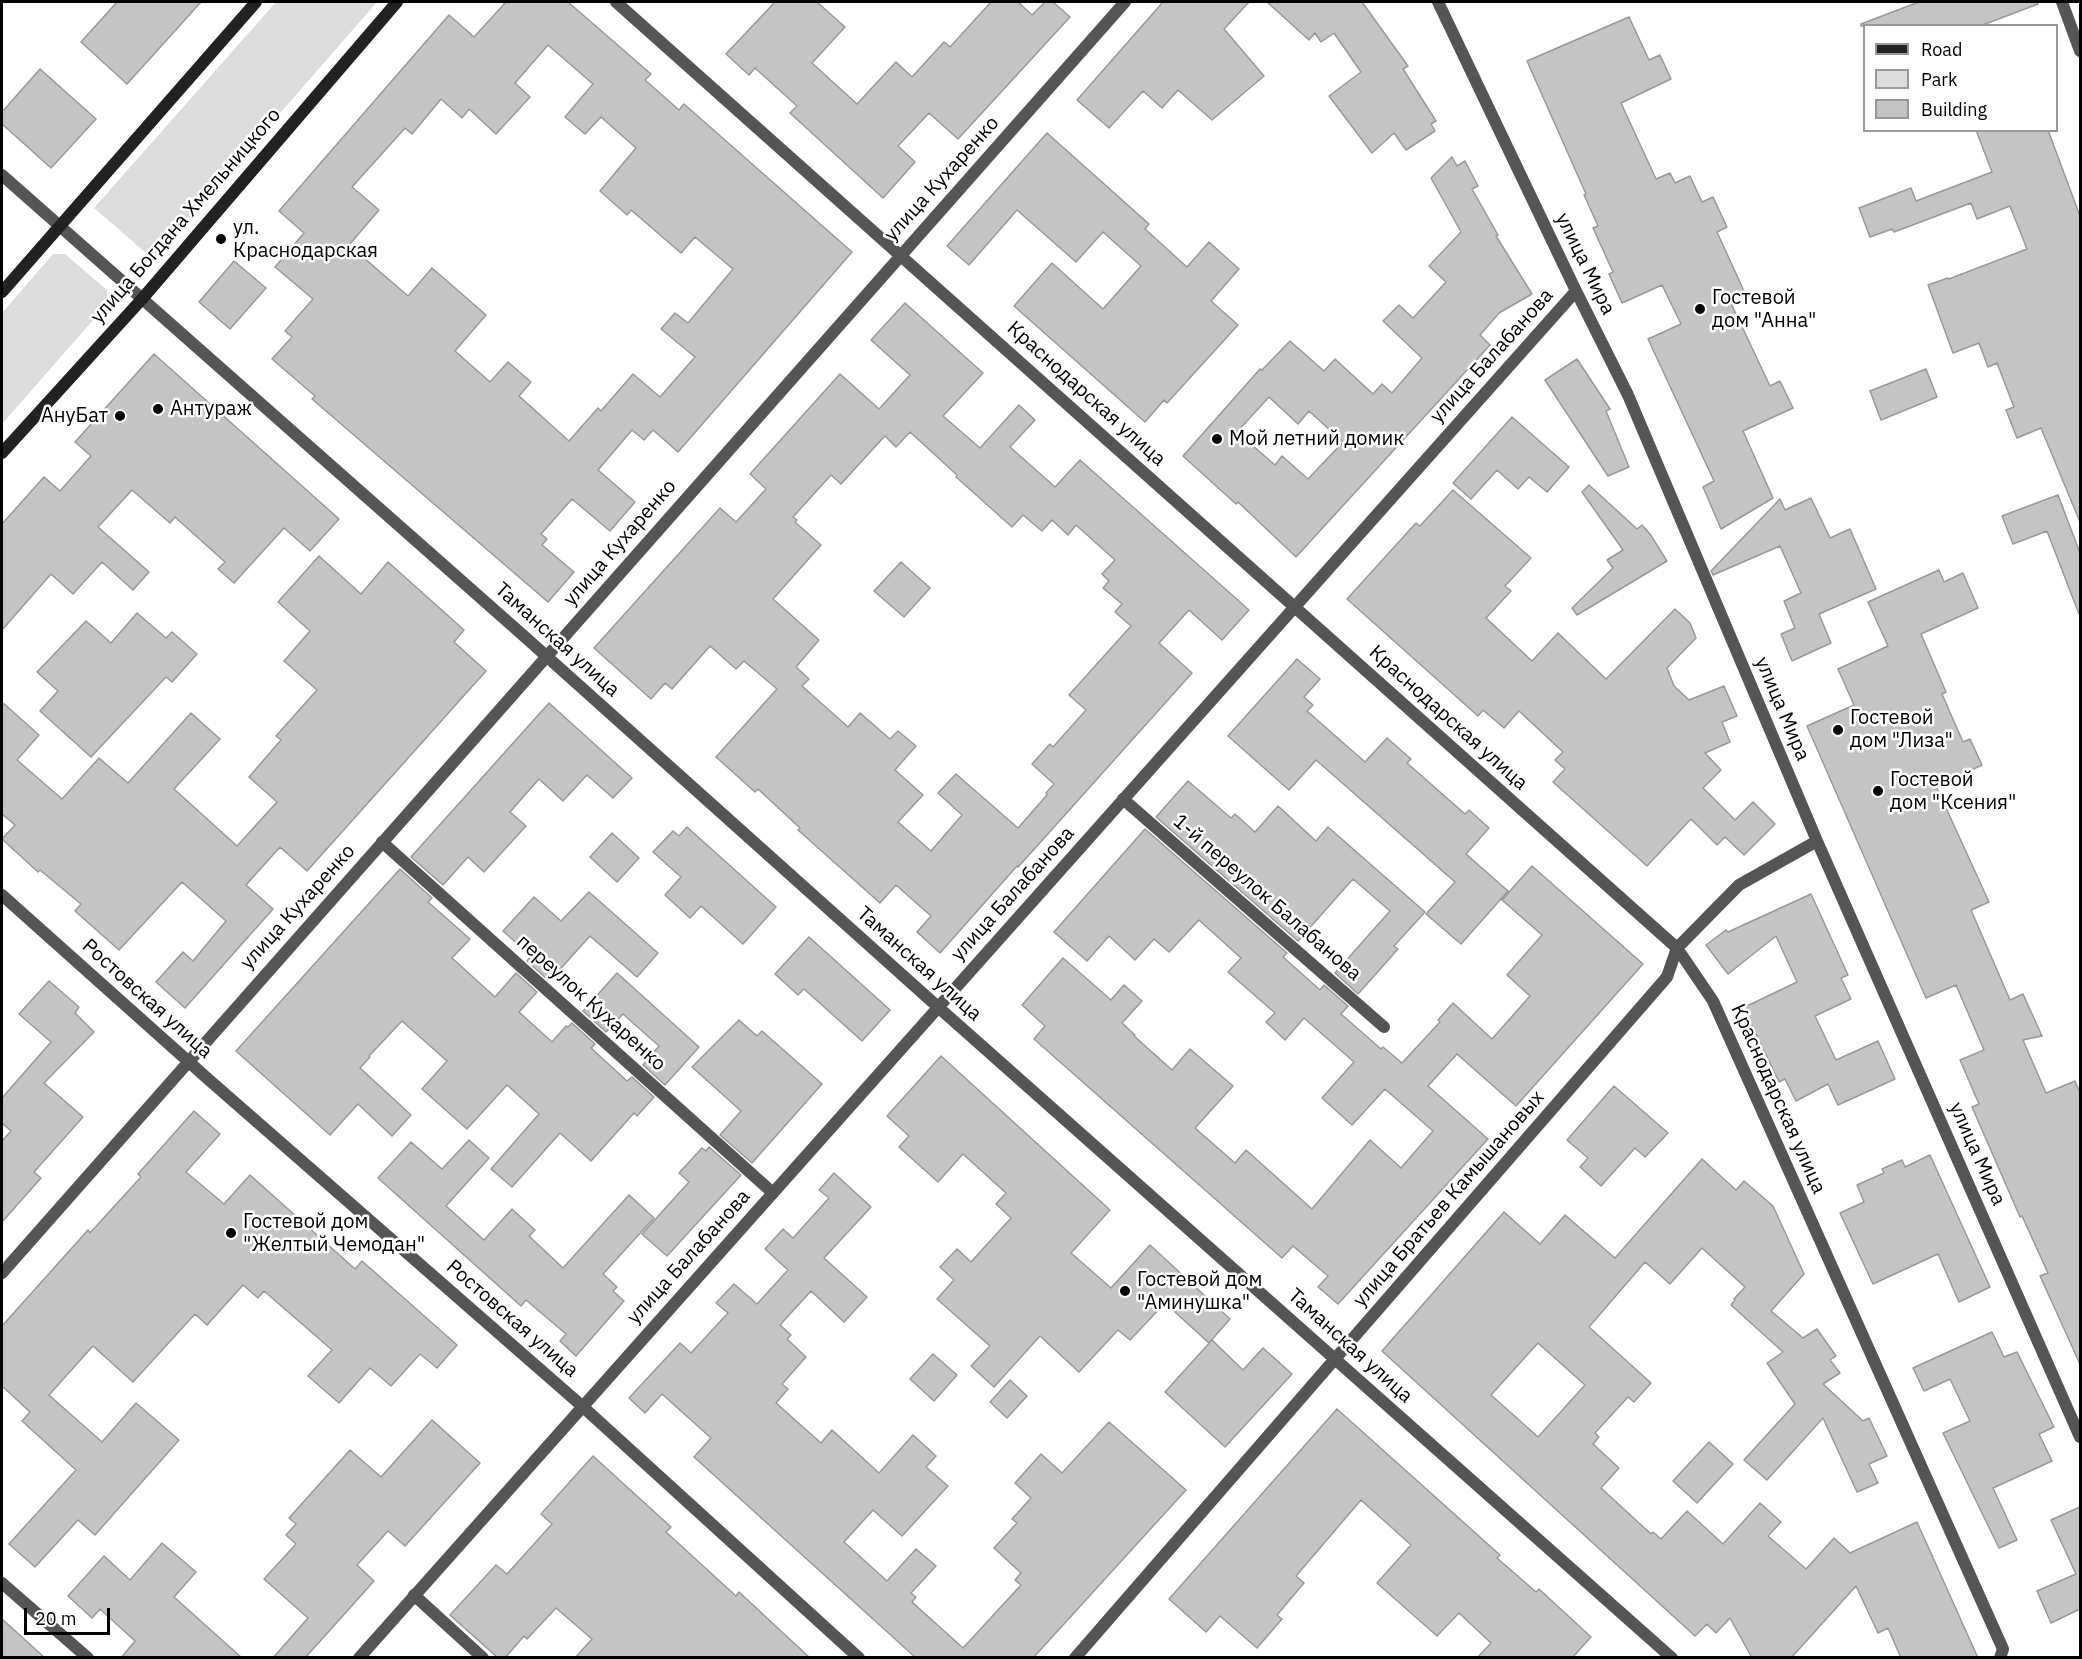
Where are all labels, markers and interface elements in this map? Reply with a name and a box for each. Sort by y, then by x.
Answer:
legend [1863,24,2058,132]
text: Road [1921,38,1962,61]
text: Park [1921,68,1957,91]
text: Building [1921,98,1987,121]
street label: улица Богдана Хмельницкого [86,103,286,329]
street label: улица Кухаренко [880,112,1004,246]
street label: улица Мира [1550,209,1620,319]
place label: ул. Краснодарская [233,216,378,263]
marker: ул. Краснодарская [214,232,228,246]
street label: улица Балабанова [1425,284,1559,428]
place label: Гостевой дом "Анна" [1712,286,1816,333]
marker: Гостевой дом "Анна" [1693,302,1707,316]
street label: Краснодарская улица [1002,316,1170,472]
place label: Антураж [170,397,252,421]
marker: Антураж [151,402,165,416]
place label: АнуБат [41,404,108,428]
marker: АнуБат [113,409,127,423]
place label: Мой летний домик [1229,427,1404,451]
marker: Мой летний домик [1210,432,1224,446]
street label: улица Кухаренко [559,475,681,611]
street label: Таманская улица [490,578,624,702]
street label: Краснодарская улица [1364,640,1532,796]
street label: улица Мира [1749,653,1815,765]
place label: Гостевой дом "Лиза" [1850,706,1953,753]
marker: Гостевой дом "Лиза" [1831,723,1845,737]
place label: Гостевой дом "Ксения" [1890,768,2016,815]
marker: Гостевой дом "Ксения" [1871,784,1885,798]
street label: 1-й переулок Балабанова [1168,810,1366,986]
street label: улица Балабанова [946,822,1080,966]
street label: улица Кухаренко [236,840,360,974]
street label: Таманская улица [852,902,986,1026]
street label: переулок Кухаренко [511,930,671,1076]
street label: Ростовская улица [77,934,217,1064]
street label: Краснодарская улица [1725,1000,1831,1198]
street label: улица Братьев Камышановых [1348,1086,1550,1312]
street label: улица Мира [1944,1099,2010,1209]
street label: улица Балабанова [622,1185,756,1329]
place label: Гостевой дом "Желтый Чемодан" [243,1210,425,1257]
marker: Гостевой дом "Желтый Чемодан" [224,1226,238,1240]
street label: Ростовская улица [441,1255,583,1383]
place label: Гостевой дом "Аминушка" [1137,1268,1262,1315]
marker: Гостевой дом "Аминушка" [1118,1284,1132,1298]
street label: Таманская улица [1283,1284,1417,1408]
scale bar [27,1596,112,1634]
text: 20 m [35,1607,77,1630]

